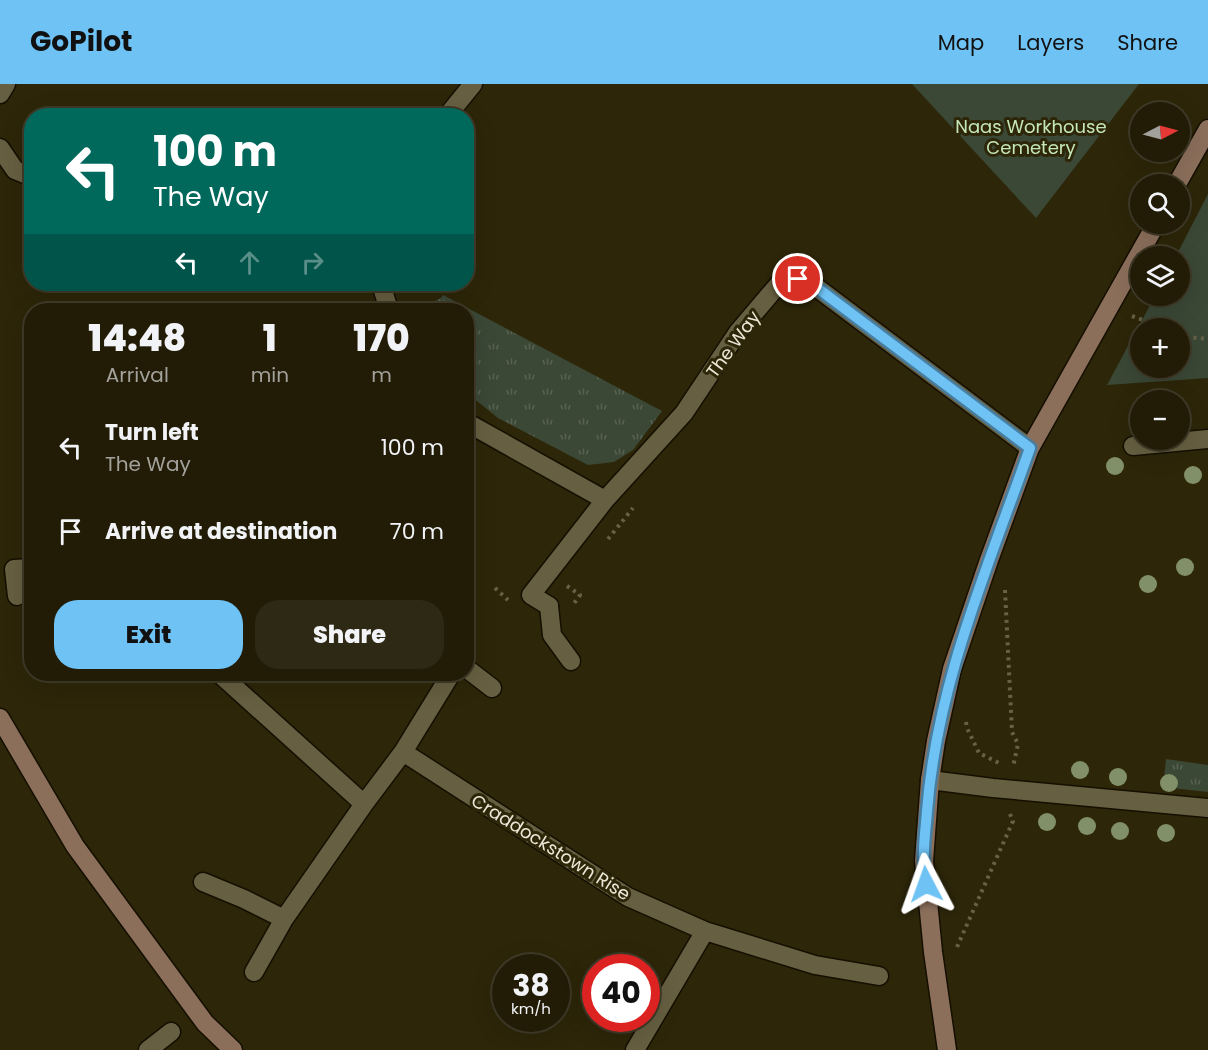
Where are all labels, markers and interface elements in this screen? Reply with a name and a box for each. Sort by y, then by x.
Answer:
text: GoPilot [30,22,132,61]
text: Map [938,28,984,57]
text: Layers [1017,28,1084,57]
text: Share [1117,28,1178,57]
north arrow [1130,102,1190,162]
map controls [1130,102,1190,450]
park label: Naas Workhouse Cemetery [955,114,1107,160]
text: 100 m [153,122,277,181]
icon: left [54,132,132,210]
button: search [1130,174,1190,234]
text: The Way [153,178,269,215]
icon: left [170,246,203,279]
icon: ahead [233,246,266,279]
icon: right [296,246,329,279]
button: layers [1130,246,1190,306]
pin [772,253,823,304]
icon: arrive [781,262,814,295]
street label: The Way [700,305,766,383]
text: 14:48 [88,313,186,364]
text: 1 [263,313,277,364]
text: 170 [353,313,410,364]
button: + [1130,318,1190,378]
text: Arrival [106,361,169,389]
text: min [251,361,289,389]
text: m [371,361,392,389]
button: − [1130,390,1190,450]
text: Turn left [105,417,199,448]
icon: left [54,431,87,464]
text: 100 m [381,432,444,463]
text: The Way [105,450,191,478]
icon: arrive [54,515,87,548]
text: Arrive at destination [105,516,337,547]
text: 70 m [390,516,444,547]
button: Exit [54,600,243,669]
button: Share [255,600,444,669]
street label: Craddockstown Rise [467,788,635,906]
position arrow [894,852,958,916]
speed limit sign: 40 [582,954,660,1032]
text: 38 [512,964,550,1007]
text: km/h [511,998,551,1019]

